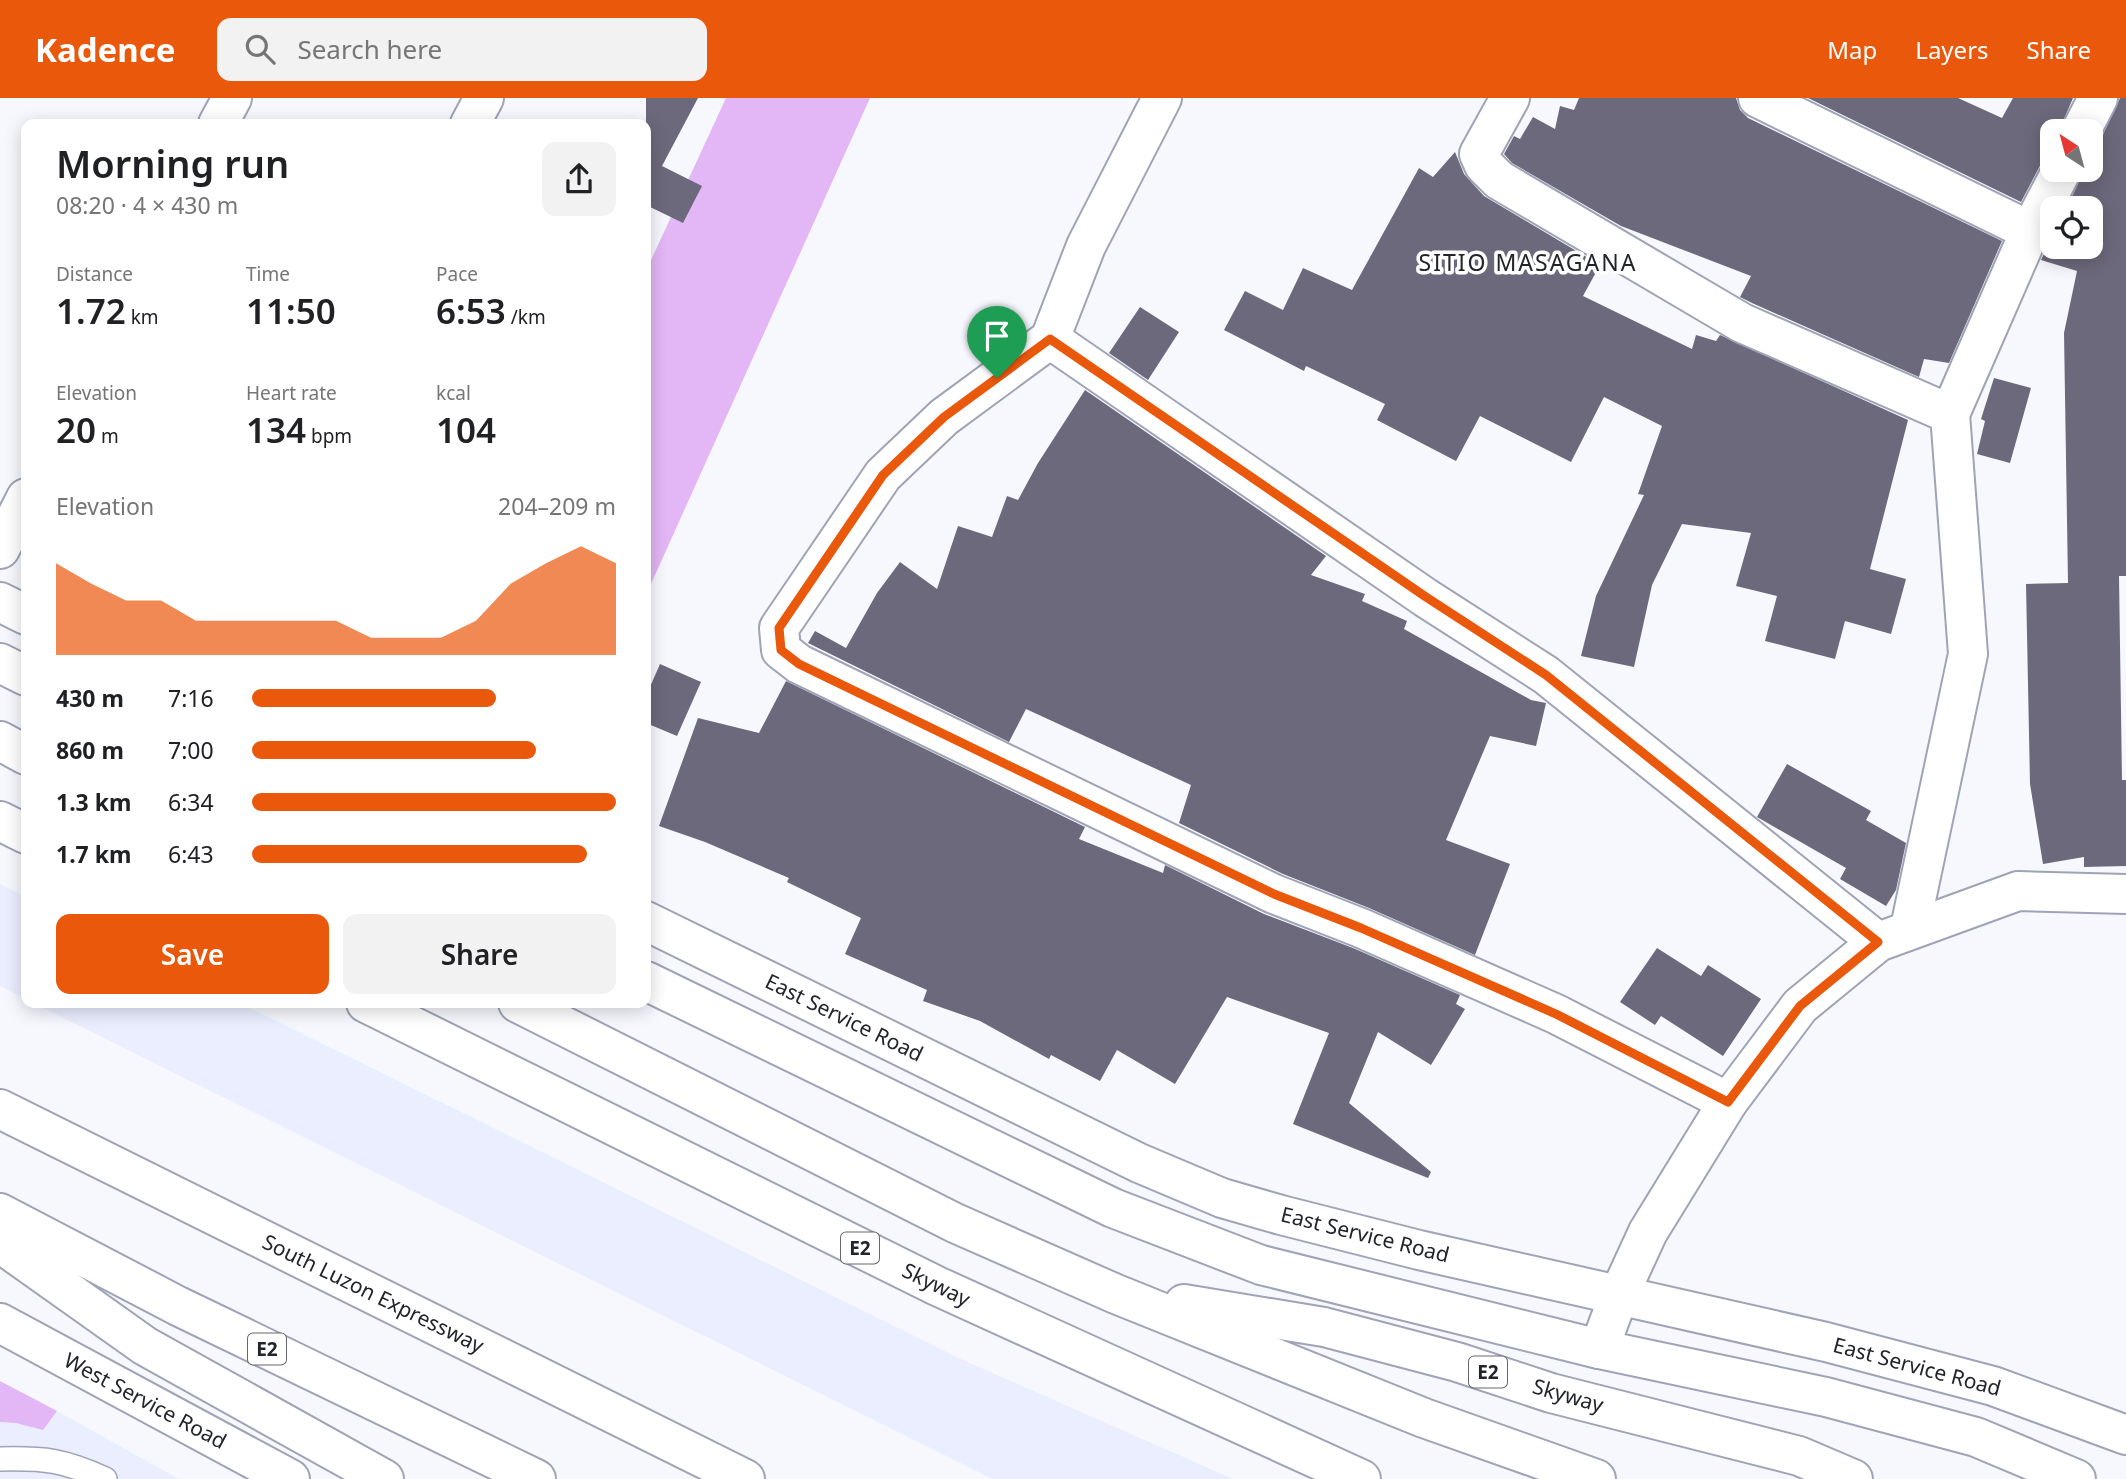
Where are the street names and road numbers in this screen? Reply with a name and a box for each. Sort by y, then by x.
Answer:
street label: East Service Road [761,967,928,1068]
street label: East Service Road [1278,1200,1452,1268]
street label: South Luzon Expressway [258,1227,489,1359]
road number: E2 [841,1232,879,1264]
street label: Skyway [898,1256,975,1313]
street label: East Service Road [1830,1330,2004,1402]
road number: E2 [248,1334,286,1364]
street label: West Service Road [59,1345,232,1455]
road number: E2 [1469,1356,1507,1388]
street label: Skyway [1530,1372,1607,1419]

